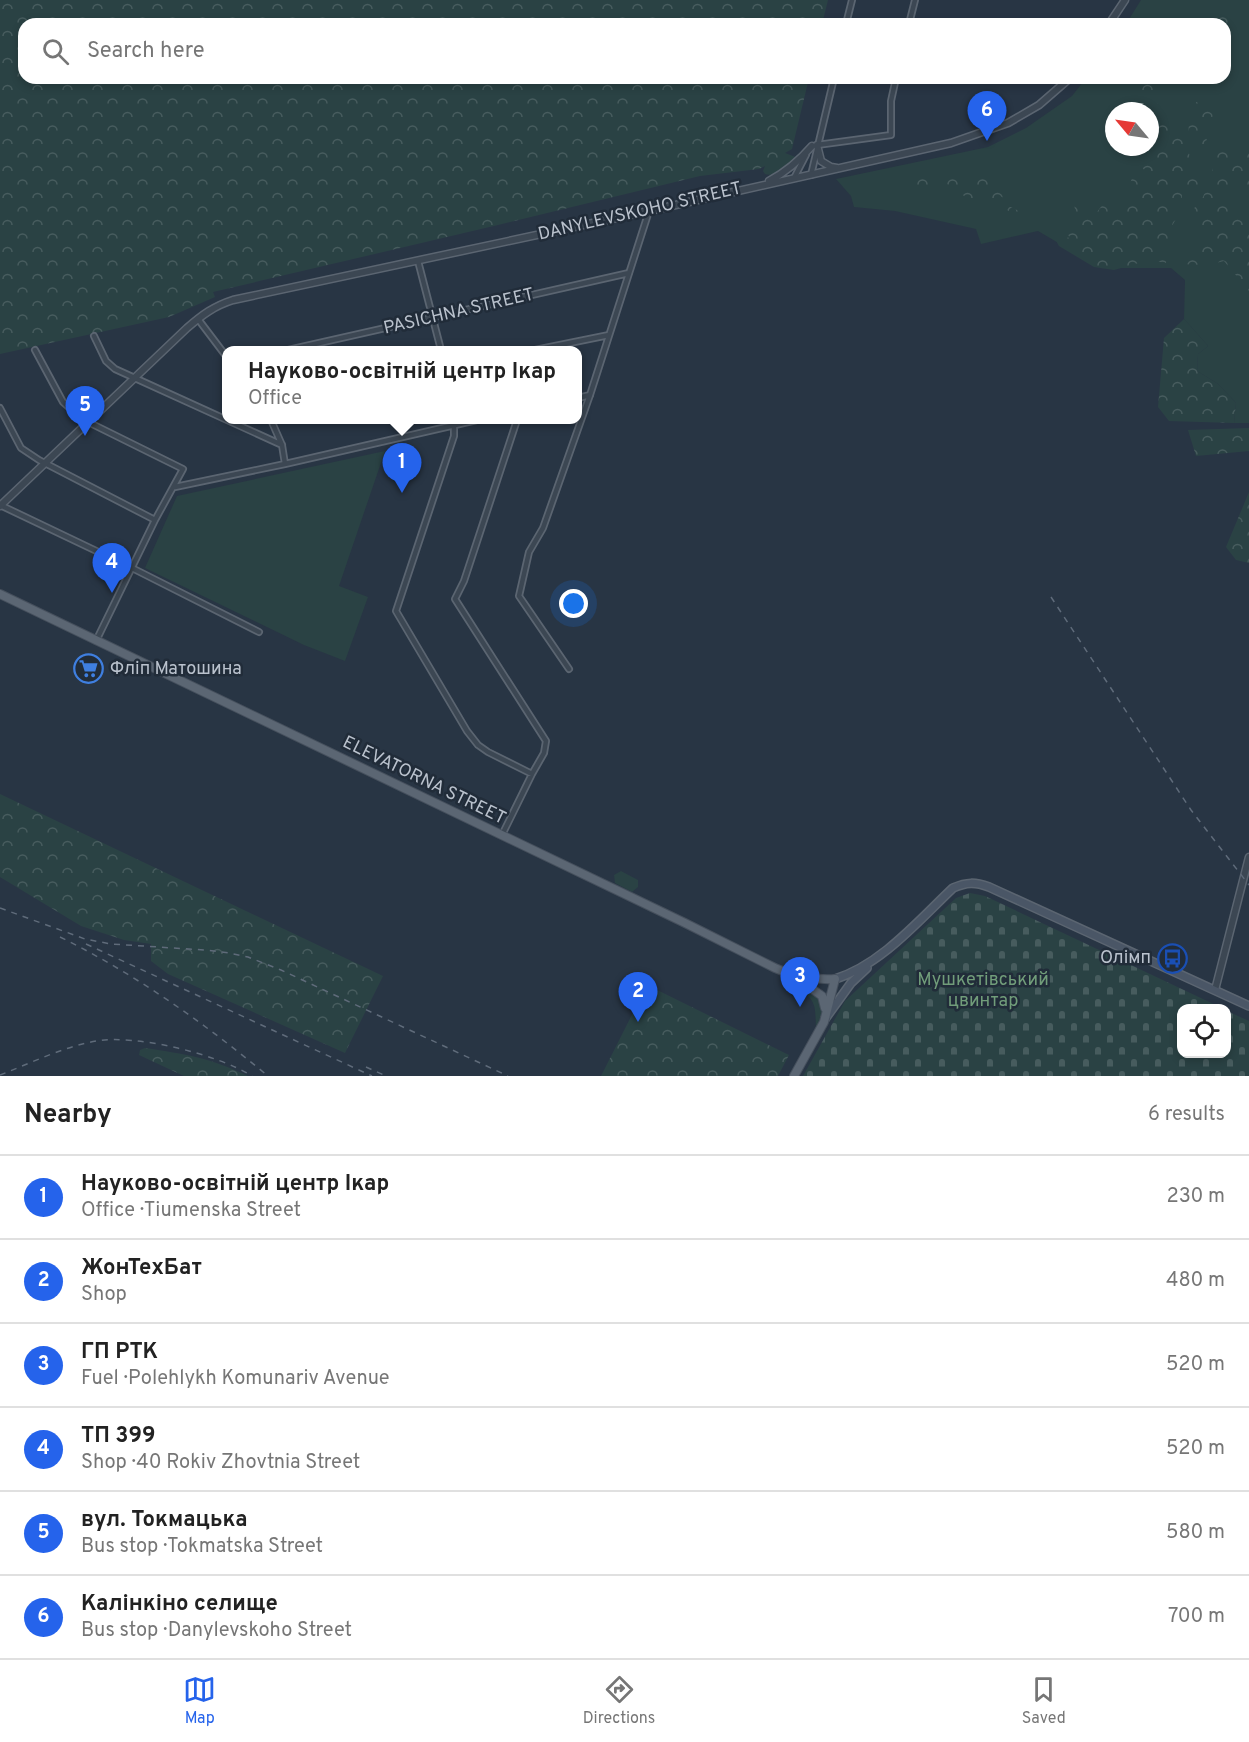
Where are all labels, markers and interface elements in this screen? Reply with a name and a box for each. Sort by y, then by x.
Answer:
search box [18,18,1231,84]
icon: search [39,35,72,68]
text: Search here [87,38,205,65]
pin: 6 [968,92,1006,141]
north arrow [1105,102,1159,156]
street label: DANYLEVSKOHO STREET [536,177,744,247]
street label: PASICHNA STREET [381,283,537,341]
popup [222,346,582,424]
text: Науково-освітній центр Ікар [248,359,556,386]
pin: 5 [66,386,104,436]
text: Office [248,386,302,412]
pin: 1 [382,444,422,493]
pin: 4 [92,544,132,593]
your location [559,589,588,618]
supermarket icon: Фліп Матошина [73,653,105,685]
place label: Фліп Матошина [110,658,242,681]
street label: ELEVATORNA STREET [338,731,510,831]
bus stop icon: Олімп [1156,942,1188,974]
place label: Олімп [1100,947,1151,970]
pin: 3 [780,958,820,1007]
park label: Мушкетівський цвинтар [917,969,1049,1013]
pin: 2 [618,972,658,1022]
map controls [1177,1004,1231,1058]
button: locate [1177,1004,1231,1058]
text: Nearby [24,1099,112,1132]
text: 6 results [1148,1102,1225,1128]
text: Науково-освітній центр Ікар [81,1171,389,1198]
text: 1 [40,1184,48,1210]
text: 230 m [1166,1184,1225,1210]
text: Office · Tiumenska Street [81,1198,301,1224]
text: ЖонТехБат [81,1255,202,1282]
text: 2 [37,1268,50,1294]
text: 480 m [1166,1268,1225,1294]
text: Shop [81,1282,127,1308]
text: ГП РТК [81,1339,158,1366]
text: 3 [38,1352,50,1378]
text: 520 m [1166,1352,1225,1378]
text: Fuel · Polehlykh Komunariv Avenue [81,1366,390,1392]
text: ТП 399 [81,1423,156,1450]
text: 4 [37,1436,50,1462]
text: 520 m [1166,1436,1225,1462]
text: Shop · 40 Rokiv Zhovtnia Street [81,1450,360,1476]
text: вул. Токмацька [81,1507,248,1534]
text: 5 [37,1520,50,1546]
text: 580 m [1166,1520,1225,1546]
text: Bus stop · Tokmatska Street [81,1534,323,1560]
text: Калінкіно селище [81,1591,278,1618]
text: 6 [37,1604,50,1630]
text: 700 m [1168,1604,1225,1630]
text: Bus stop · Danylevskoho Street [81,1618,352,1644]
tab: Map [183,1673,216,1729]
tab: Directions [583,1673,655,1729]
tab: Saved [1022,1673,1066,1729]

